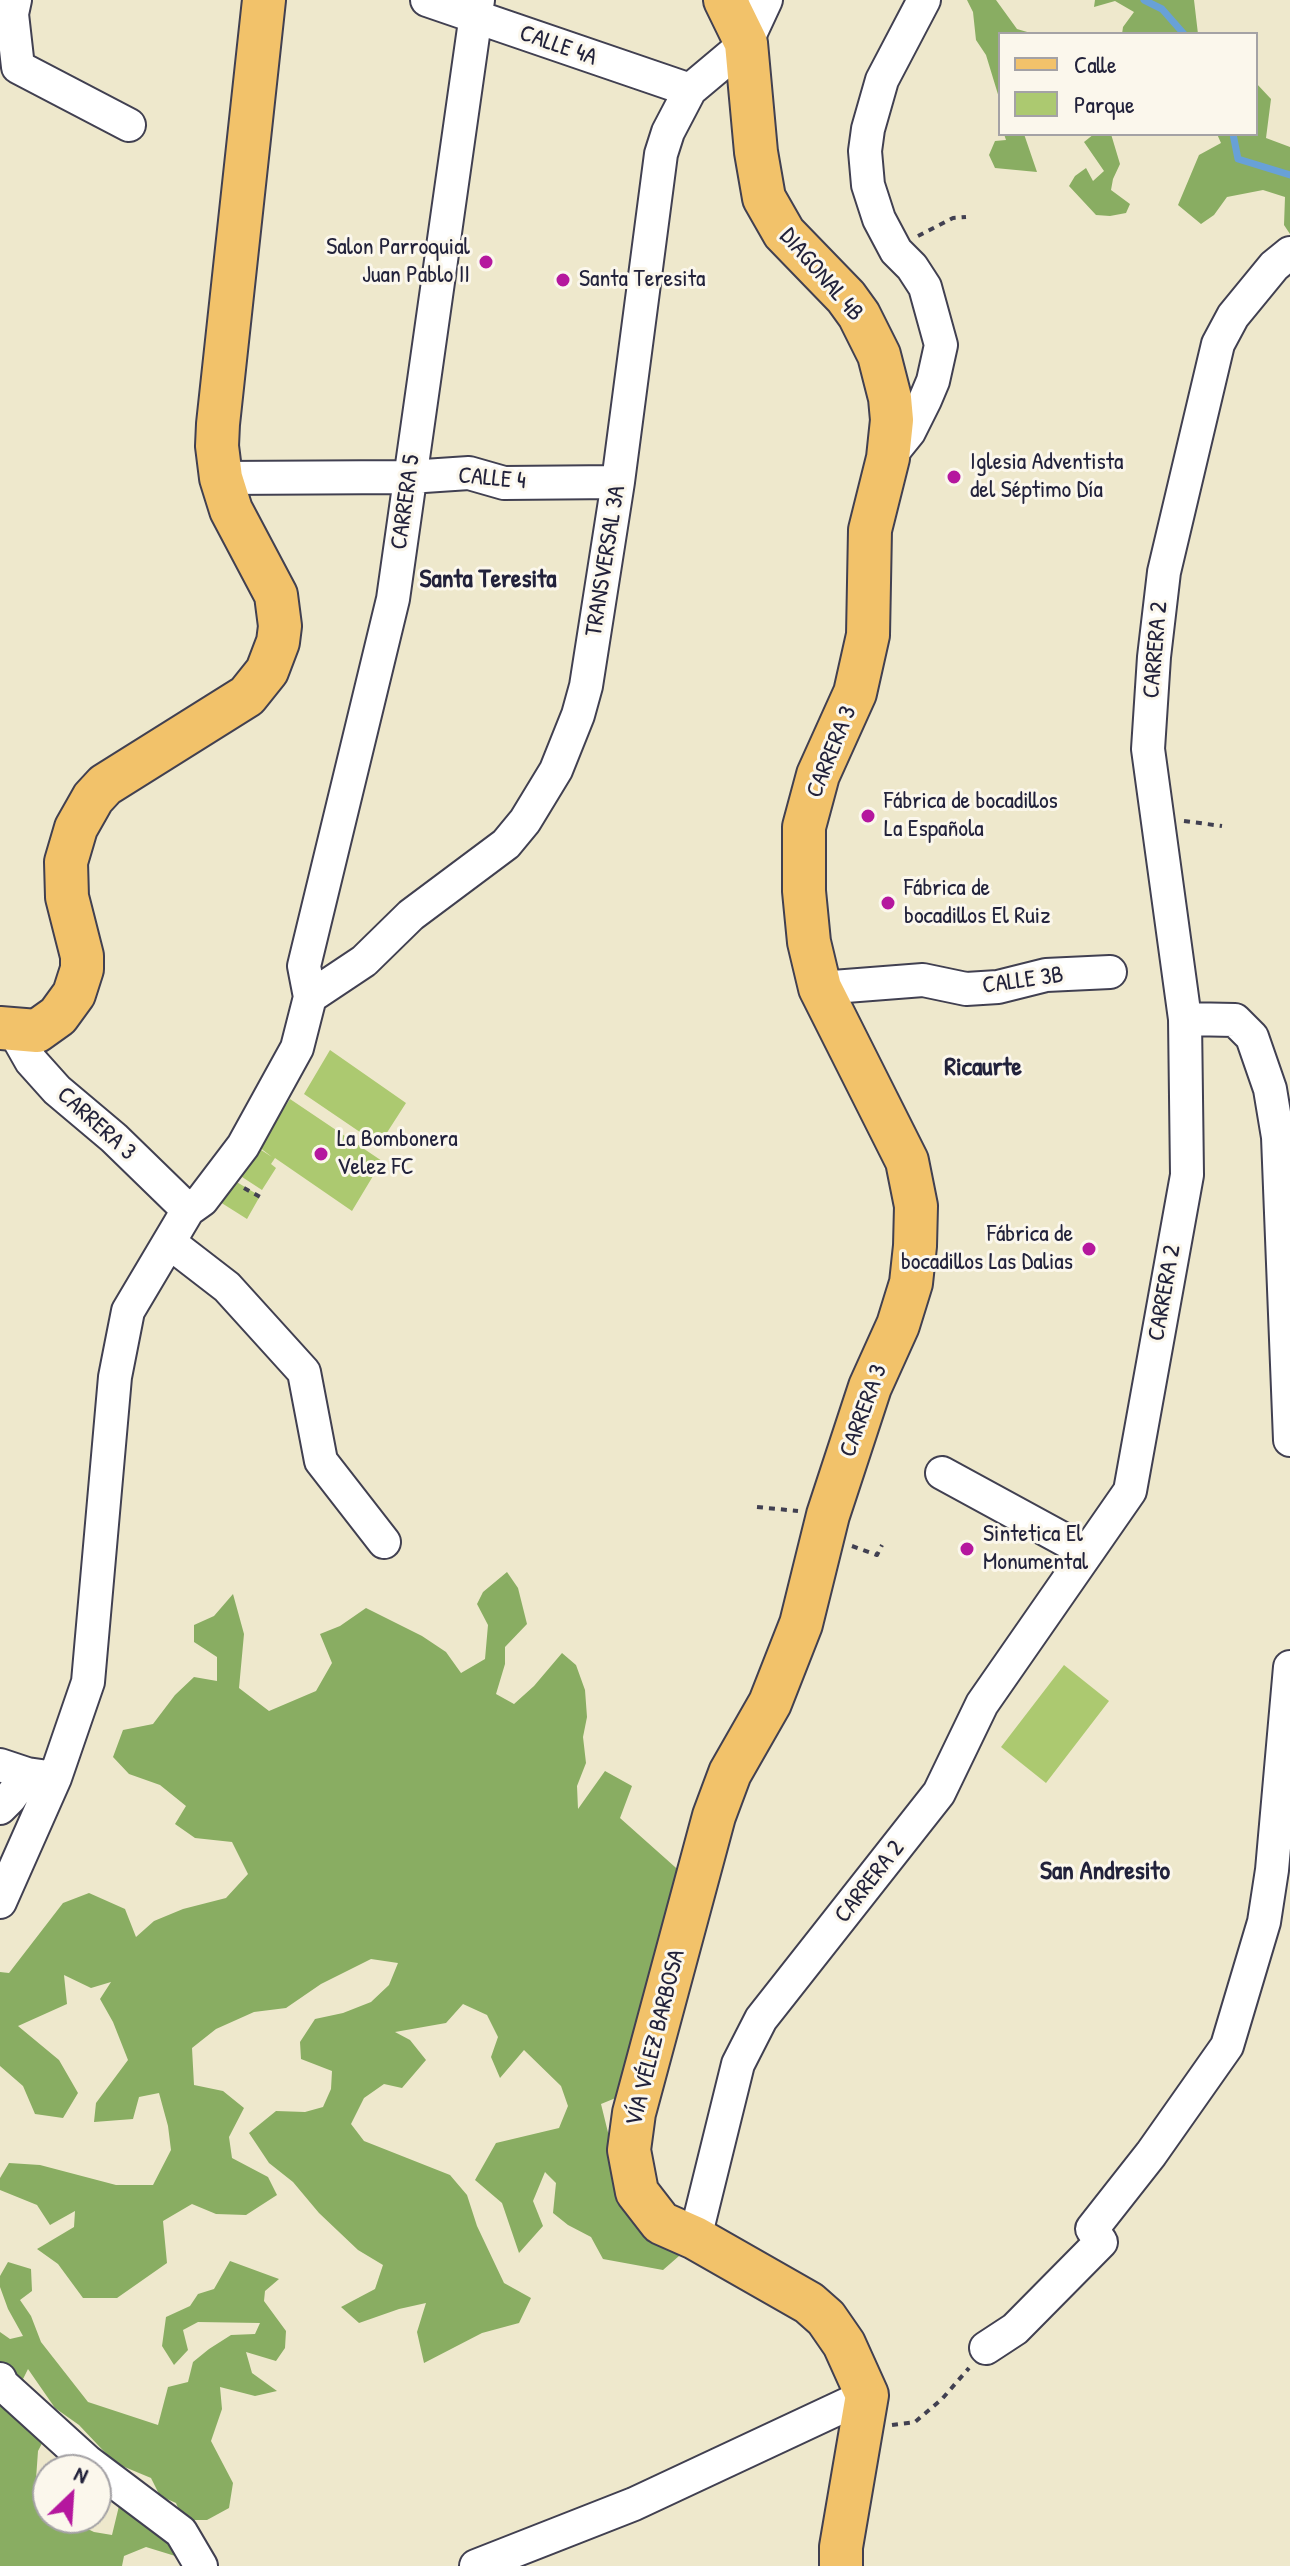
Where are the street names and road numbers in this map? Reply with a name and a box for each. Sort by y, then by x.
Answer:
street label: CALLE 4A [516,19,600,73]
street label: DIAGONAL 4B [773,223,869,327]
street label: CARRERA 5 [385,453,427,551]
street label: CALLE 4 [457,462,527,496]
street label: TRANSVERSAL 3A [580,484,632,638]
street label: CARRERA 2 [1137,601,1175,699]
street label: CARRERA 3 [801,702,863,802]
street label: CALLE 3B [981,961,1065,1001]
street label: CARRERA 3 [51,1081,141,1167]
street label: CARRERA 2 [1142,1243,1188,1343]
street label: CARRERA 3 [834,1361,894,1461]
street label: CARRERA 2 [829,1835,911,1929]
street label: VÍA VÉLEZ BARBOSA [620,1947,692,2129]

